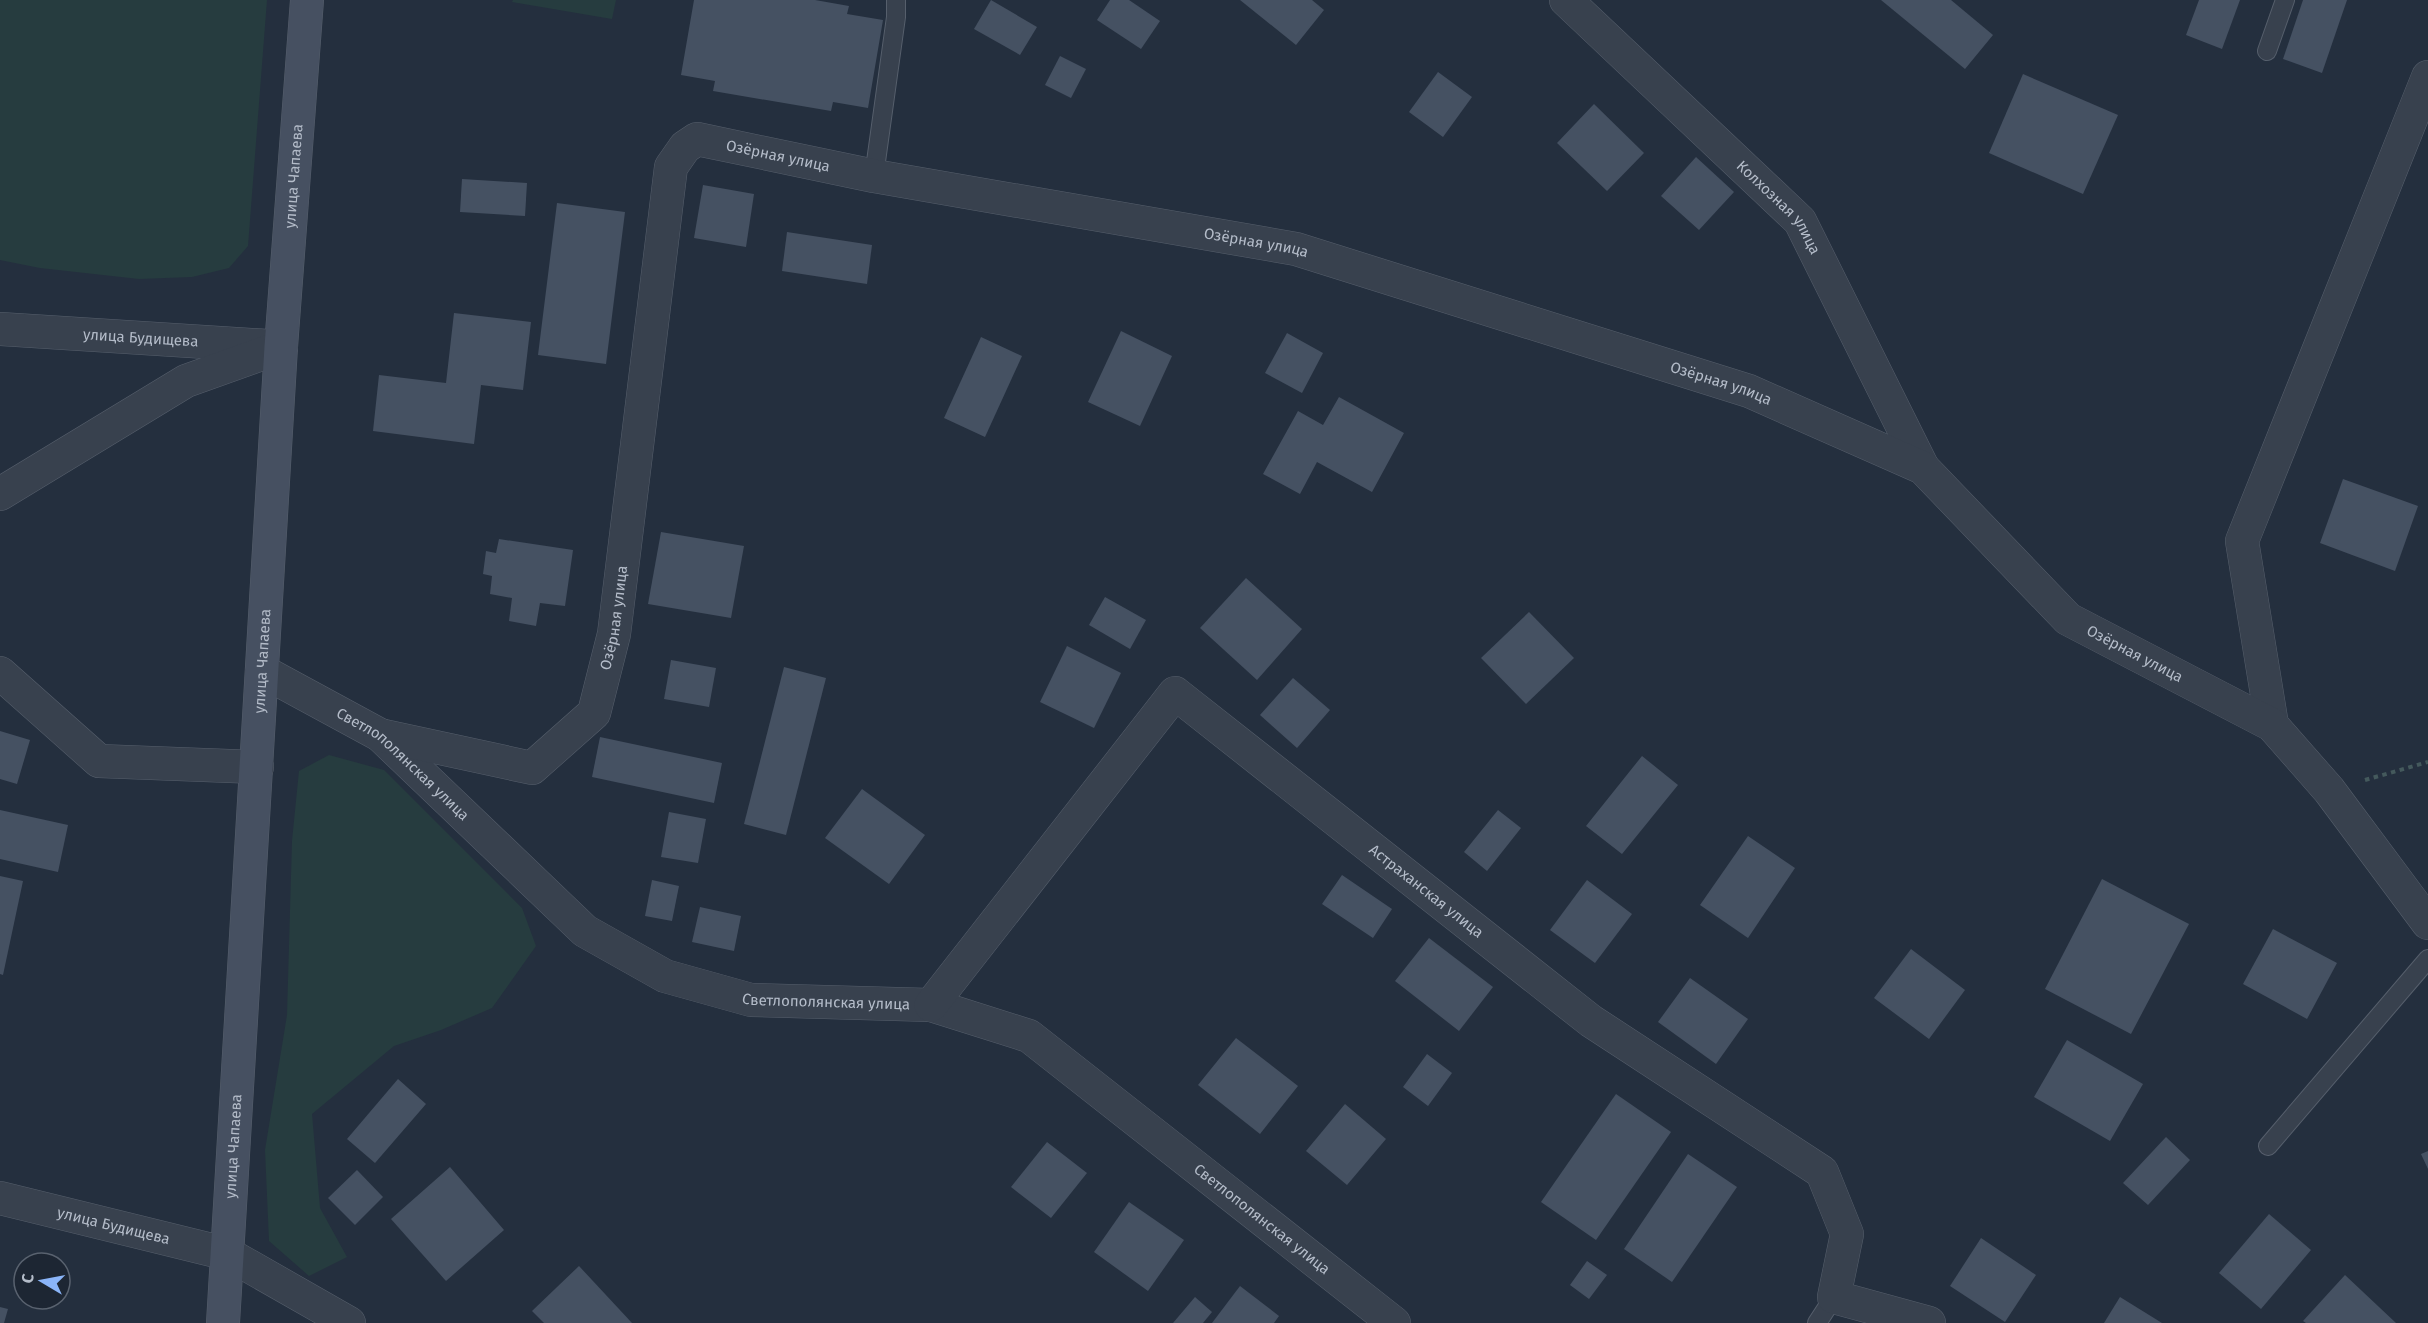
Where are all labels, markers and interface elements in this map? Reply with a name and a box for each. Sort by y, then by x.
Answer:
street label: улица Чапаева [281,123,307,229]
street label: Озёрная улица [724,136,832,176]
street label: Колхозная улица [1733,157,1824,257]
street label: Озёрная улица [1203,224,1311,261]
street label: улица Будищева [82,325,199,351]
street label: Озёрная улица [1668,358,1775,409]
street label: Озёрная улица [596,564,631,672]
street label: улица Чапаева [250,608,274,714]
street label: Озёрная улица [2084,621,2186,686]
street label: Светлополянская улица [333,704,473,824]
street label: Астраханская улица [1365,840,1487,942]
street label: Светлополянская улица [740,989,910,1013]
street label: улица Чапаева [221,1093,246,1199]
street label: Светлополянская улица [1190,1160,1333,1278]
street label: улица Будищева [55,1203,172,1248]
north arrow [12,1251,72,1311]
text: С [18,1272,38,1285]

